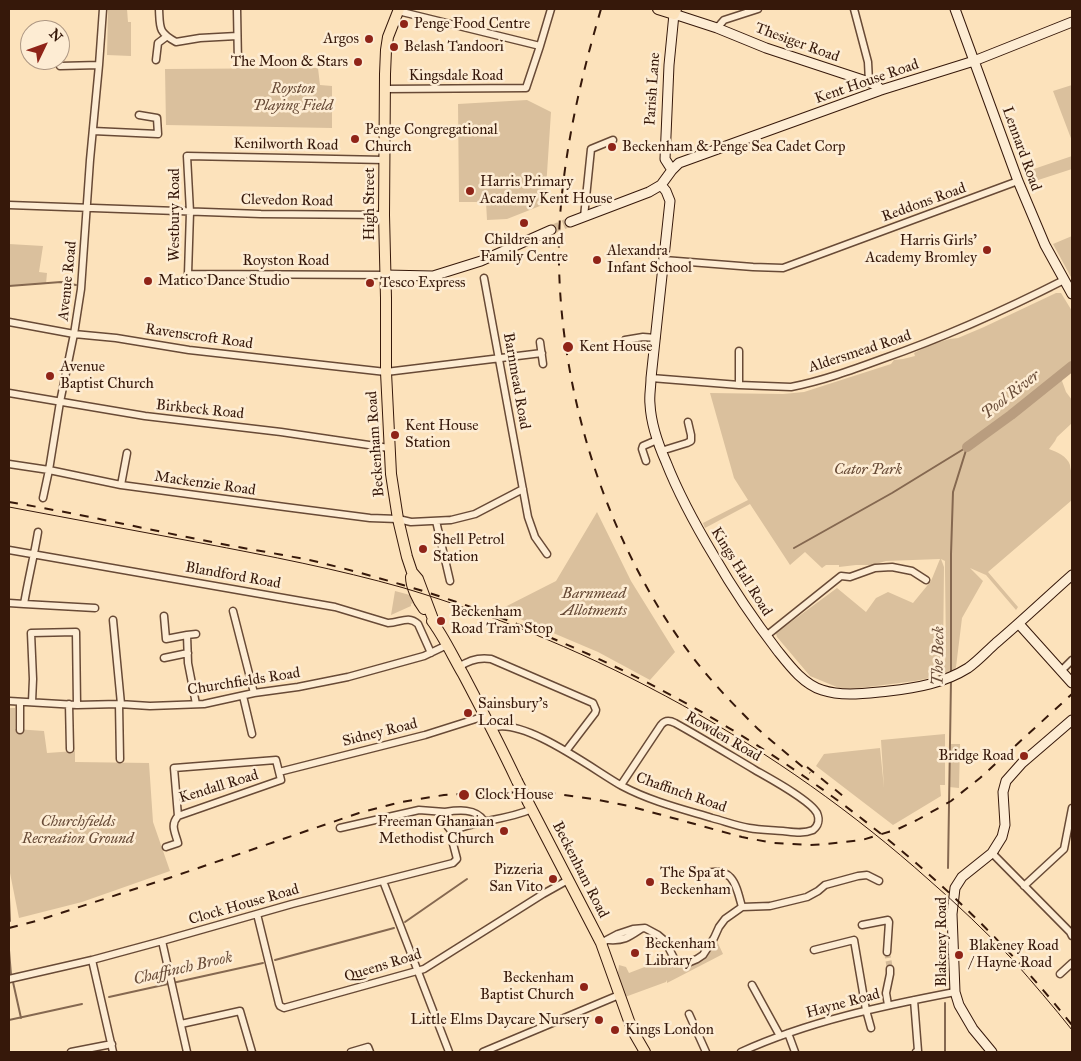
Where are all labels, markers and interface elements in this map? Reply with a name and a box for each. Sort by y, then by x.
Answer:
place label: Penge Food Centre [414,15,530,33]
marker: Penge Food Centre [398,18,410,30]
street label: Thesiger Road [752,19,842,67]
north arrow [20,20,70,70]
text: N [45,25,66,45]
place label: Argos [323,30,359,48]
marker: Argos [363,33,375,45]
place label: Belash Tandoori [404,38,504,56]
marker: Belash Tandoori [388,41,400,53]
street label: Parish Lane [641,52,665,126]
place label: The Moon & Stars [231,53,348,71]
marker: The Moon & Stars [352,56,364,68]
street label: Kent House Road [813,56,921,108]
street label: Kingsdale Road [409,67,503,85]
park label: Royston Playing Field [253,80,333,115]
street label: Lennard Road [997,104,1045,194]
place label: Penge Congregational Church [365,121,498,156]
marker: Penge Congregational Church [349,133,361,145]
street label: Kenilworth Road [234,135,338,155]
place label: Beckenham & Penge Sea Cadet Corp [622,138,845,156]
marker: Beckenham & Penge Sea Cadet Corp [606,141,618,153]
street label: Westbury Road [166,168,184,262]
street label: High Street [361,168,379,240]
place label: Harris Primary Academy Kent House [480,173,613,208]
street label: Reddons Road [879,179,969,227]
marker: Harris Primary Academy Kent House [464,185,476,197]
street label: Clevedon Road [241,191,333,211]
marker: Children and Family Centre [518,217,530,229]
place label: Children and Family Centre [480,231,568,266]
place label: Harris Girls' Academy Bromley [865,232,977,267]
street label: Avenue Road [55,240,81,322]
place label: Alexandra Infant School [607,242,692,277]
marker: Harris Girls' Academy Bromley [981,244,993,256]
street label: Royston Road [243,252,329,270]
marker: Alexandra Infant School [591,254,603,266]
place label: Matico Dance Studio [158,272,290,290]
place label: Tesco Express [380,274,466,292]
marker: Matico Dance Studio [142,275,154,287]
marker: Tesco Express [364,277,376,289]
street label: Ravenscroft Road [144,321,254,353]
street label: Aldersmead Road [806,327,914,377]
street label: Barnmead Road [499,331,533,431]
place label: Kent House [579,338,652,356]
marker: Kent House [561,340,575,354]
place label: Avenue Baptist Church [60,358,154,393]
water label: Pool River [978,366,1044,424]
marker: Avenue Baptist Church [44,370,56,382]
street label: Beckenham Road [363,390,389,498]
street label: Birkbeck Road [155,396,245,424]
place label: Kent House Station [405,417,478,452]
marker: Kent House Station [389,429,401,441]
park label: Cator Park [834,461,902,479]
street label: Mackenzie Road [153,468,257,500]
street label: Kings Hall Road [707,524,775,620]
place label: Shell Petrol Station [433,531,504,566]
marker: Shell Petrol Station [417,543,429,555]
street label: Blandford Road [184,559,282,593]
park label: Barnmead Allotments [561,585,627,620]
place label: Beckenham Road Tram Stop [451,603,553,638]
marker: Beckenham Road Tram Stop [435,615,447,627]
water label: The Beck [929,626,949,686]
street label: Churchfields Road [186,664,302,700]
place label: Sainsbury's Local [478,695,548,730]
marker: Sainsbury's Local [462,707,474,719]
street label: Rowden Road [682,708,764,766]
street label: Sidney Road [341,715,419,751]
place label: Bridge Road [938,747,1014,765]
marker: Bridge Road [1018,750,1030,762]
street label: Kendall Road [177,766,261,808]
street label: Chaffinch Road [633,769,729,817]
place label: Clock House [475,786,554,804]
marker: Clock House [457,788,471,802]
park label: Churchfields Recreation Ground [22,813,134,848]
place label: Freeman Ghanaian Methodist Church [378,813,494,848]
street label: Beckenham Road [548,819,612,921]
marker: Freeman Ghanaian Methodist Church [498,825,510,837]
place label: Pizzeria San Vito [489,861,543,896]
place label: The Spa at Beckenham [660,864,731,899]
marker: Pizzeria San Vito [547,873,559,885]
marker: The Spa at Beckenham [644,876,656,888]
street label: Clock House Road [187,881,301,929]
street label: Blakeney Road [933,897,951,987]
place label: Beckenham Library [645,935,716,970]
place label: Blakeney Road / Hayne Road [969,937,1059,972]
street label: Queens Road [342,946,424,986]
marker: Beckenham Library [629,947,641,959]
water label: Chaffinch Brook [132,948,234,990]
marker: Blakeney Road / Hayne Road [953,949,965,961]
place label: Beckenham Baptist Church [480,969,574,1004]
marker: Beckenham Baptist Church [578,981,590,993]
street label: Hayne Road [804,986,882,1022]
place label: Little Elms Daycare Nursery [411,1011,589,1029]
marker: Little Elms Daycare Nursery [593,1014,605,1026]
place label: Kings London [625,1021,714,1039]
marker: Kings London [609,1024,621,1036]

